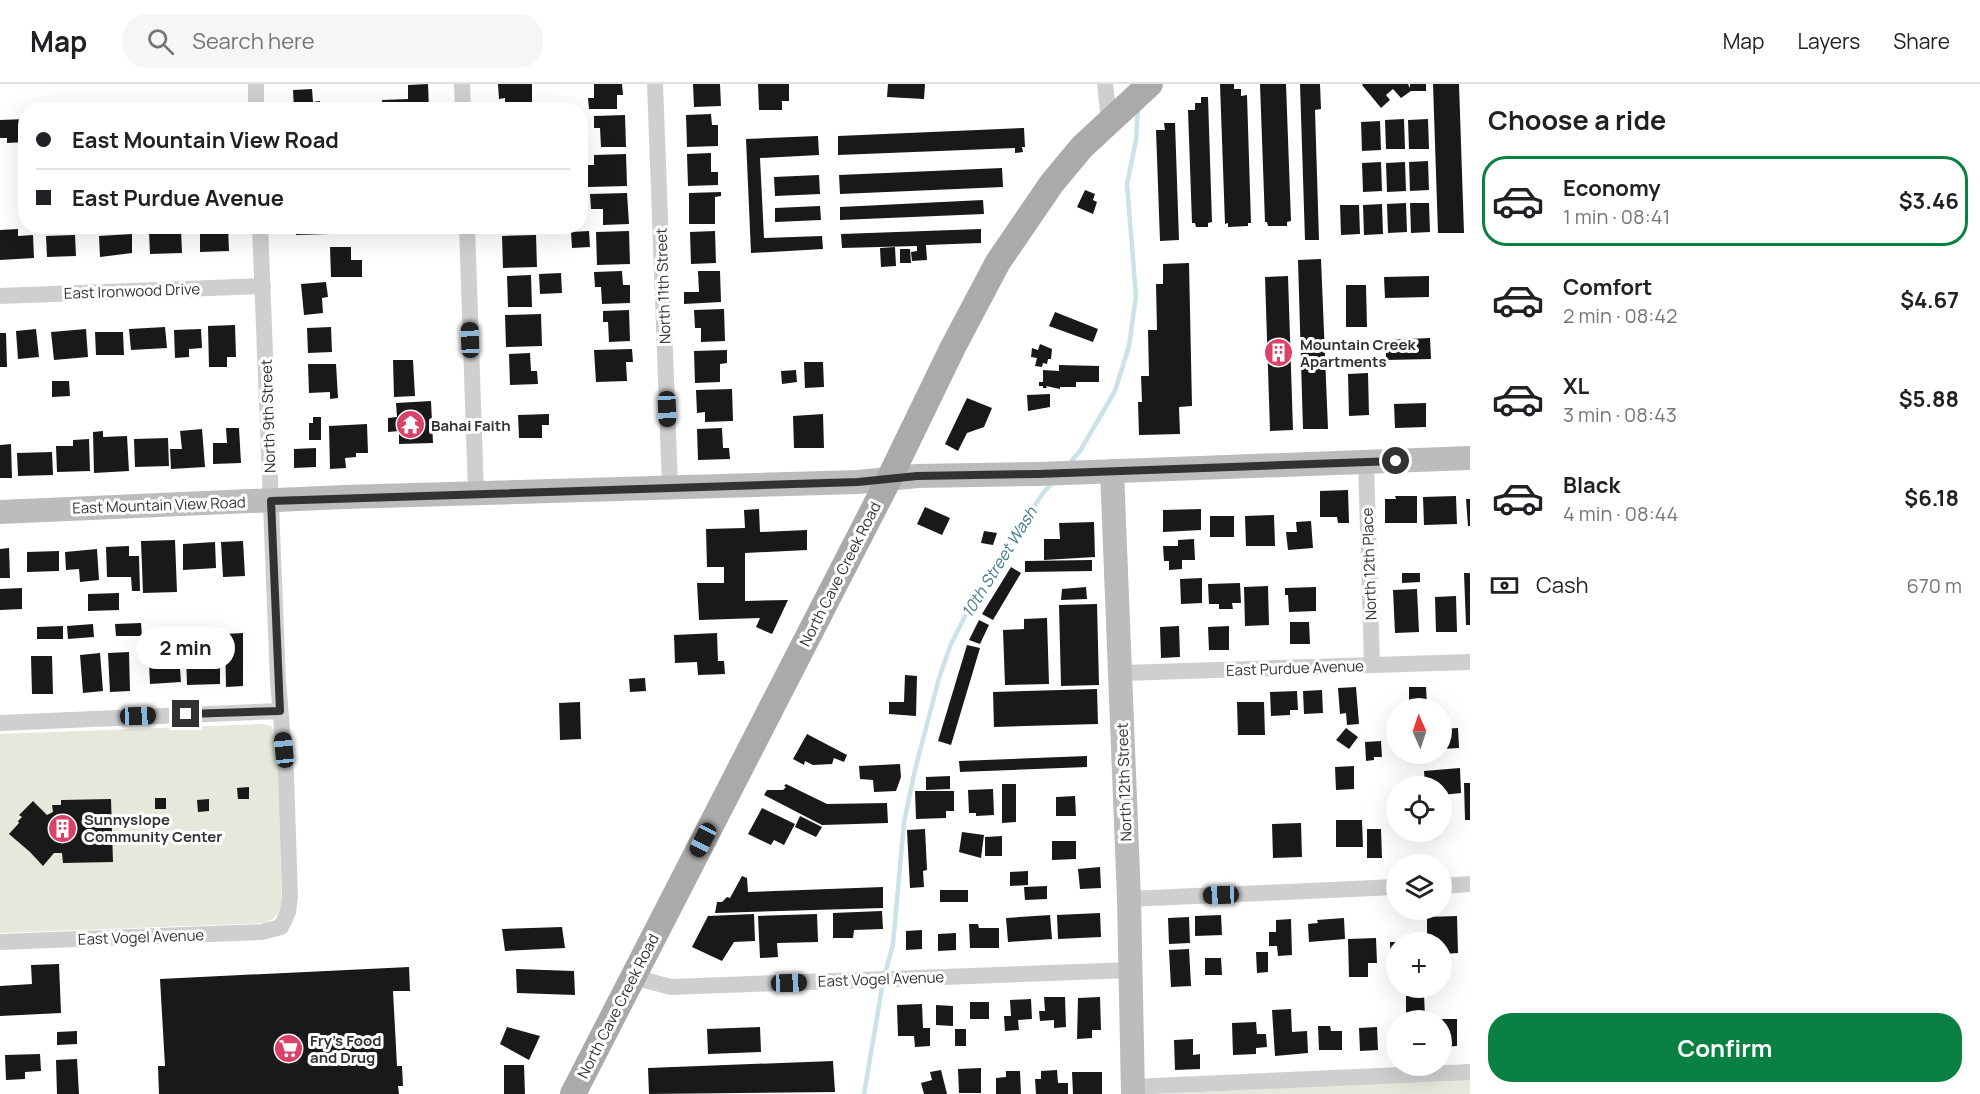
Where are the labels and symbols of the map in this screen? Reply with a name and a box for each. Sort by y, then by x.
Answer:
street label: North 11th Street [650,228,676,344]
street label: East Ironwood Drive [64,278,201,304]
car [460,322,480,358]
place label: Mountain Creek Apartments [1300,334,1417,372]
building icon: Mountain Creek Apartments [1263,337,1295,369]
street label: North 9th Street [256,359,280,473]
car [657,391,677,427]
temple icon: Bahai Faith [394,409,426,441]
place label: Bahai Faith [431,415,511,436]
route start [1382,447,1409,474]
street label: East Mountain View Road [72,491,246,519]
street label: North Cave Creek Road [794,498,886,650]
water label: 10th Street Wash [956,502,1042,621]
street label: North 12th Place [1357,507,1381,621]
callout: 2 min [136,627,236,669]
street label: East Purdue Avenue [1226,655,1365,681]
north arrow [1386,698,1452,764]
route end [172,700,199,727]
car [120,706,156,726]
street label: North 12th Street [1111,722,1137,842]
car [273,731,295,769]
place label: Sunnyslope Community Center [84,809,222,847]
building icon: Sunnyslope Community Center [47,812,79,844]
car [687,820,719,860]
car [1203,885,1239,905]
street label: East Vogel Avenue [78,924,205,950]
street label: North Cave Creek Road [572,930,664,1082]
street label: East Vogel Avenue [818,966,945,992]
car [771,973,807,993]
place label: Fry's Food and Drug [310,1030,382,1068]
supermarket icon: Fry's Food and Drug [273,1033,305,1065]

